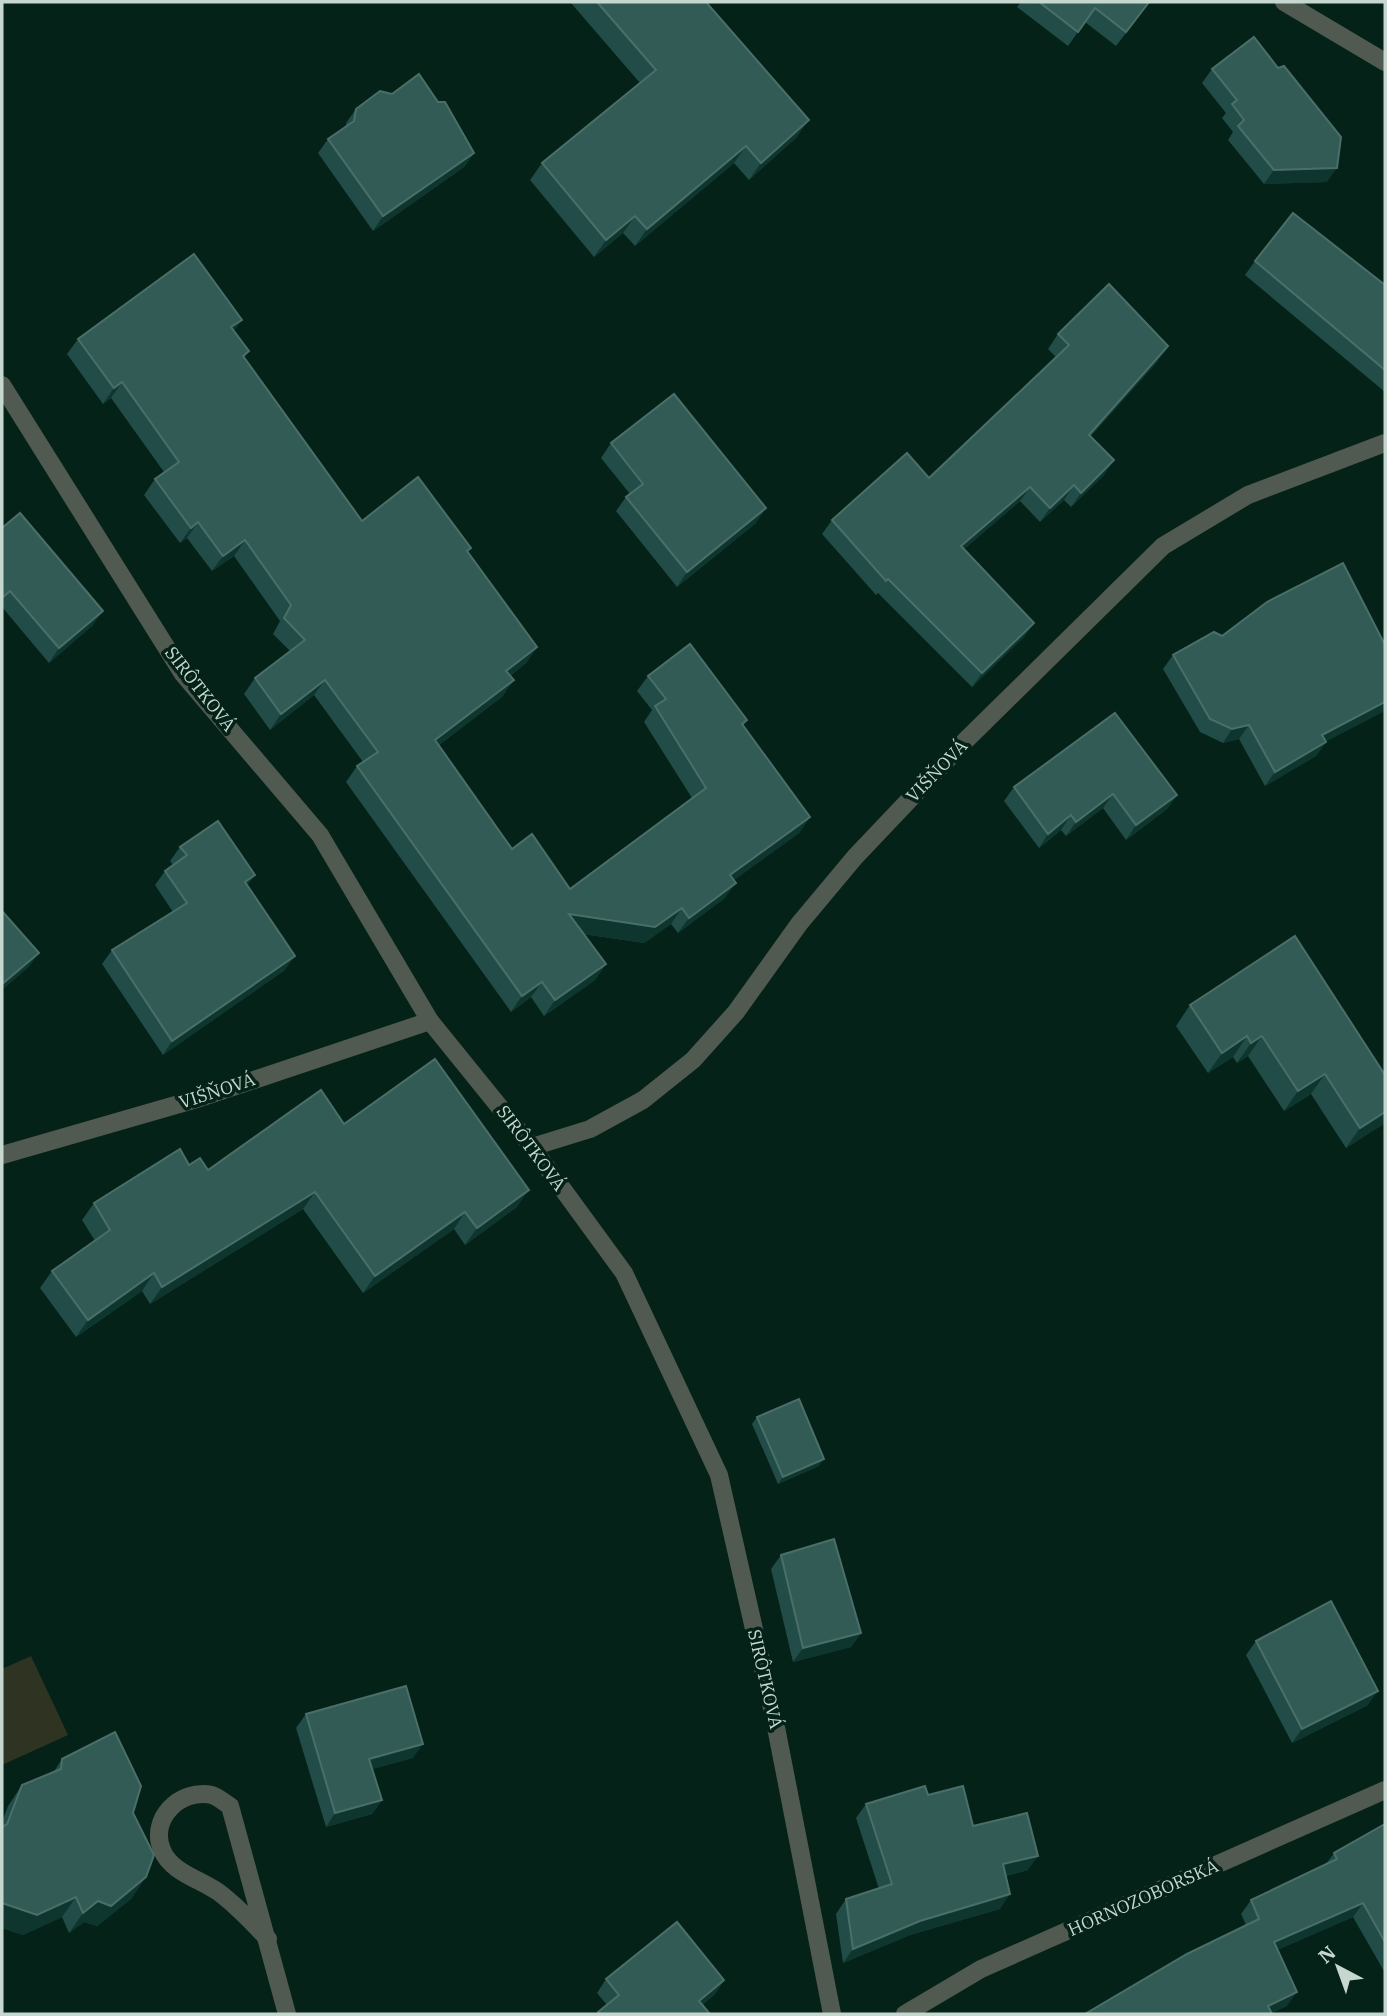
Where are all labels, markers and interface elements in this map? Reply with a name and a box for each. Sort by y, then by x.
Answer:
street label: SIRÔTKOVÁ [160,642,241,736]
street label: VIŠŇOVÁ [900,733,973,807]
street label: VIŠŇOVÁ [176,1066,258,1114]
street label: SIRÔTKOVÁ [492,1100,571,1196]
street label: SIRÔTKOVÁ [743,1627,788,1731]
street label: HORNOZOBORSKÁ [1064,1854,1222,1941]
north arrow [1303,1932,1373,2002]
text: N [1313,1940,1340,1968]

